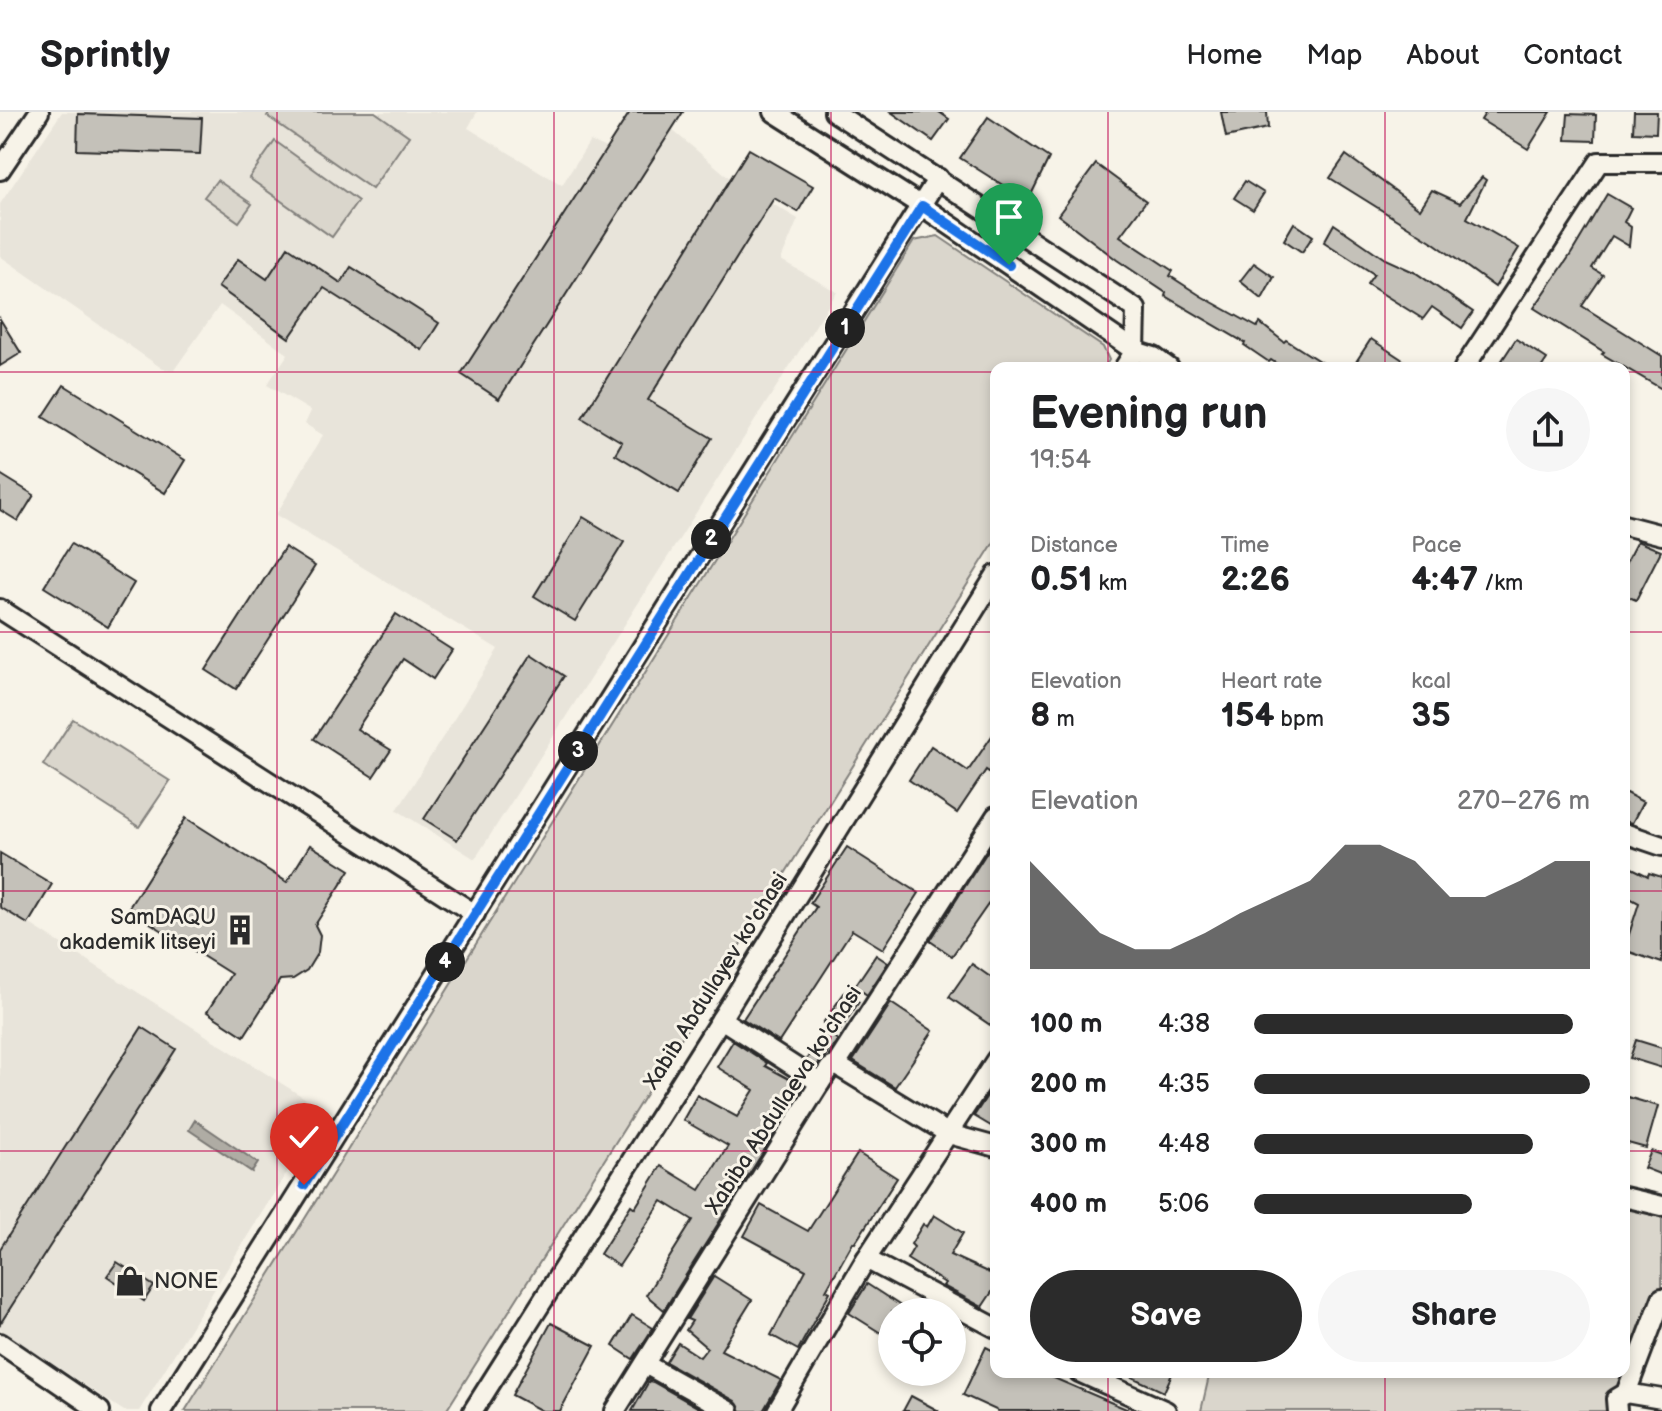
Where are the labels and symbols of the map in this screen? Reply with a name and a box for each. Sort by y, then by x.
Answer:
pin [975,183,1043,265]
pin: 1 [825,308,865,348]
pin: 2 [691,519,731,559]
pin: 3 [558,731,598,771]
street label: Xabib Abdullayev ko'chasi [638,867,794,1095]
place label: SamDAQU akademik litseyi [60,904,216,956]
building icon: SamDAQU akademik litseyi [223,913,257,947]
pin: 4 [425,942,465,982]
street label: Xabiba Abdullaeva ko'chasi [699,981,868,1220]
pin [270,1103,338,1185]
shop icon: NONE [113,1264,147,1298]
place label: NONE [154,1268,218,1295]

